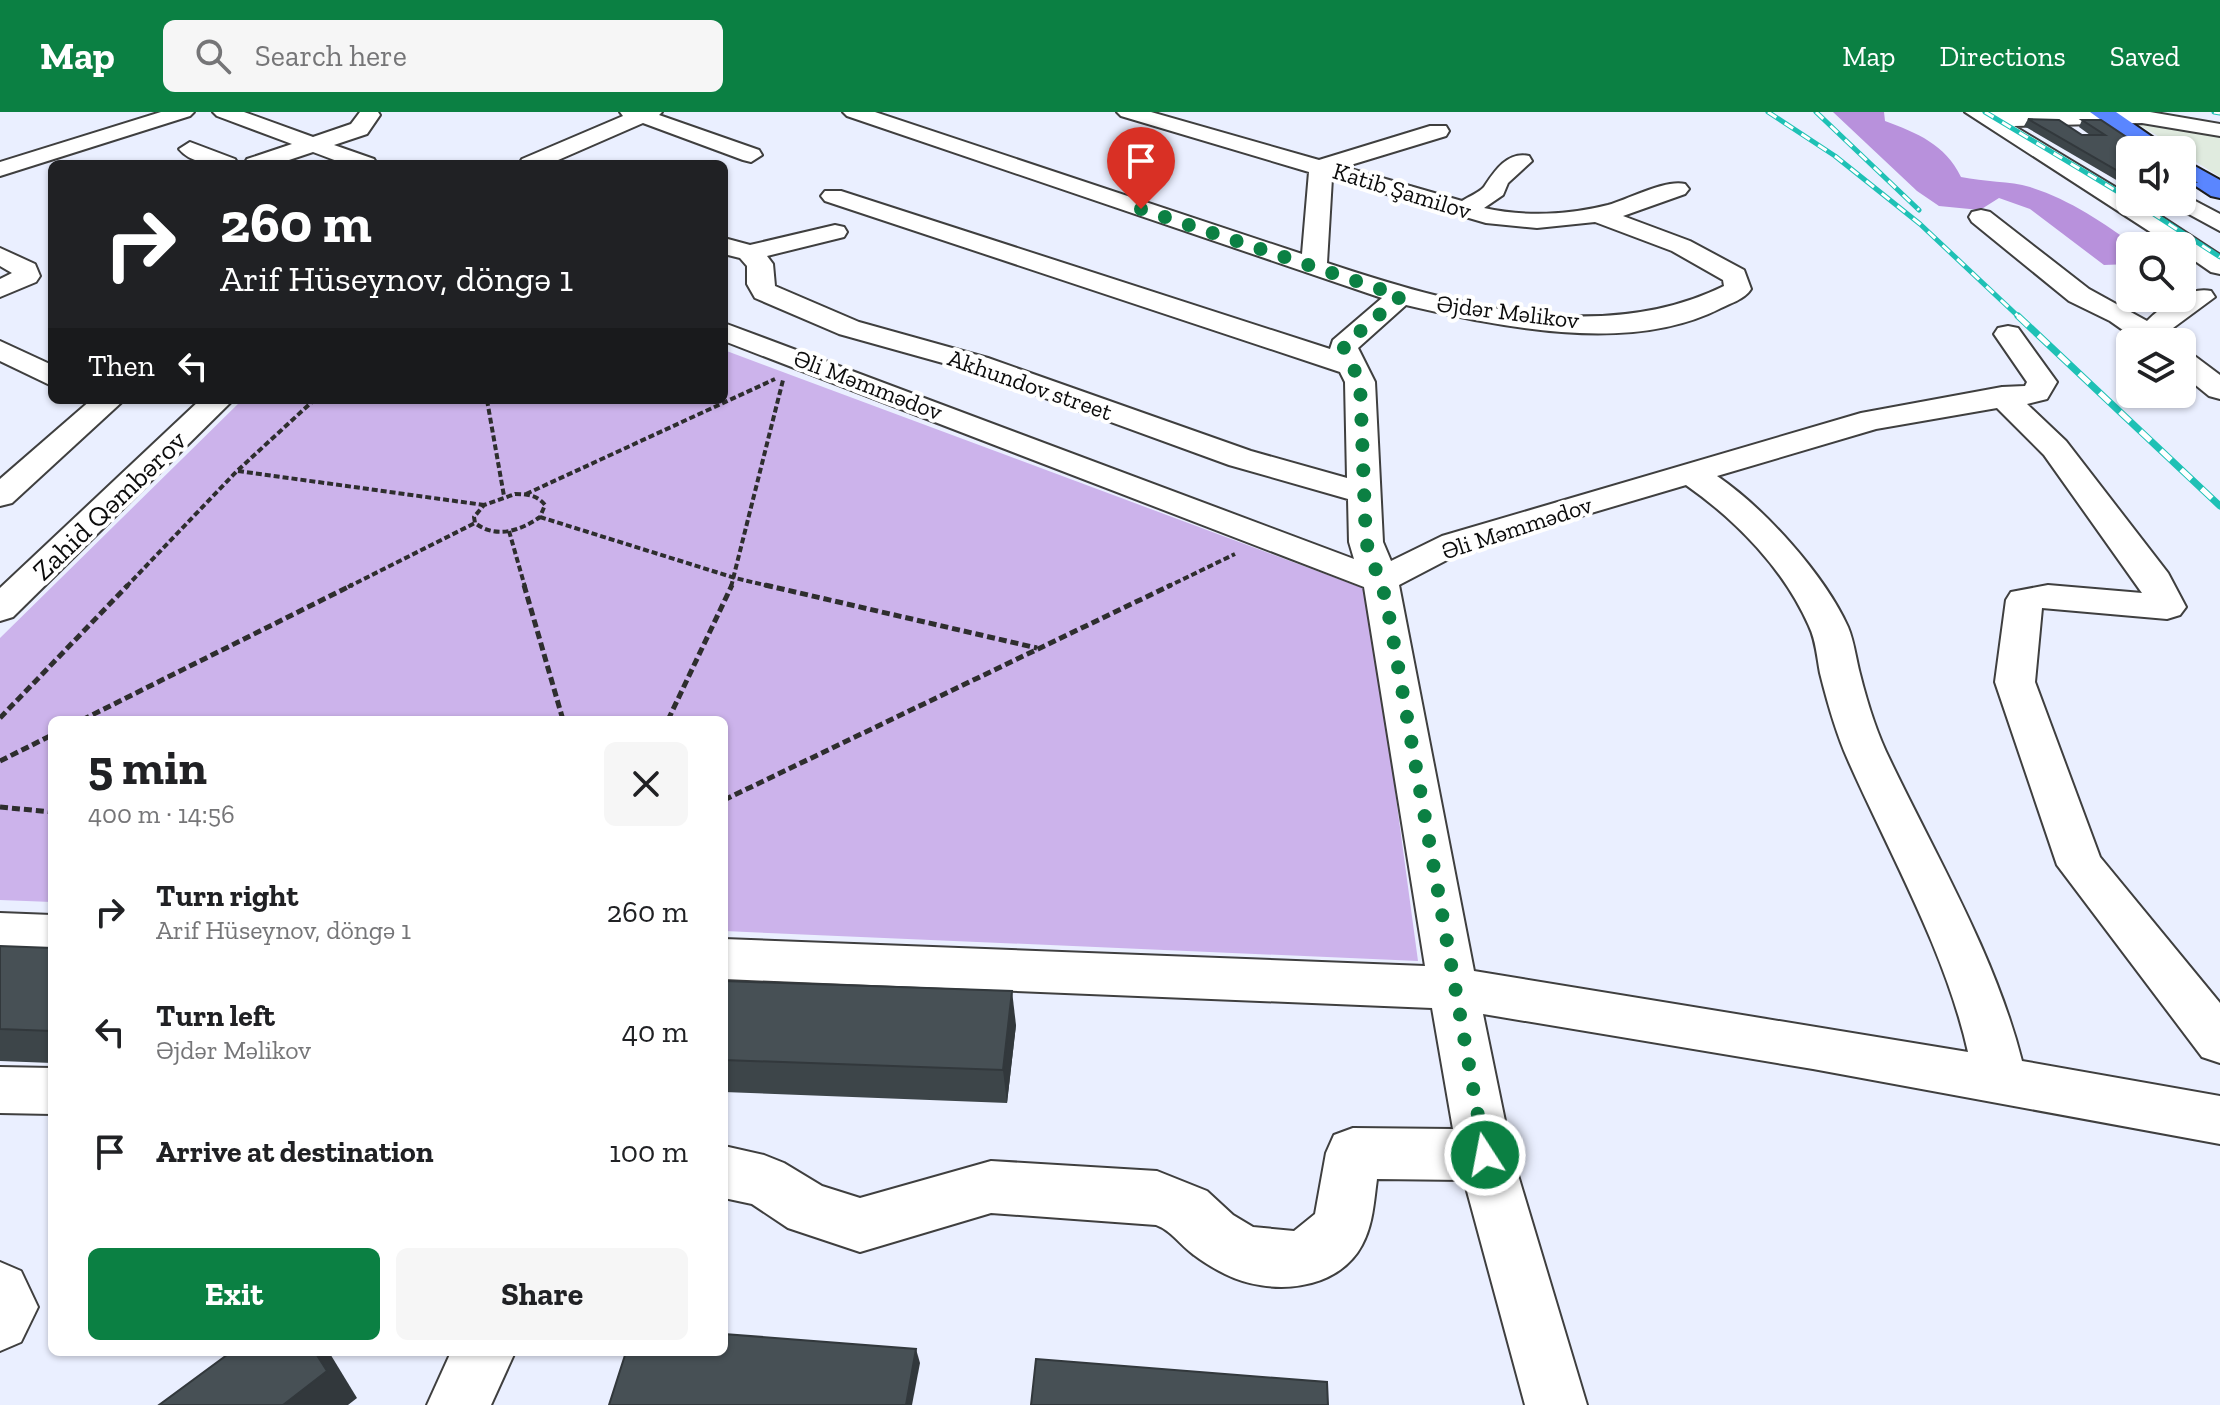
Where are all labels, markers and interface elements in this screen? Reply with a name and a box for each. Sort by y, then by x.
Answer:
search box [163,20,723,92]
text: Map [40,33,115,79]
icon: search [191,34,235,78]
text: Search here [255,38,407,74]
text: Map [1842,40,1895,73]
text: Directions [1939,40,2066,73]
text: Saved [2110,40,2180,73]
pin [1107,127,1175,209]
map controls [2116,136,2196,408]
button: sound [2116,136,2196,216]
icon: arrive [1119,139,1163,183]
street label: Katib Şamilov [1329,156,1475,225]
text: 260 m [220,189,372,256]
icon: right [88,192,192,296]
button: search [2116,232,2196,312]
text: Arif Hüseynov, döngə 1 [220,257,573,300]
street label: Əjdər Məlikov [1435,288,1581,335]
button: layers [2116,328,2196,408]
street label: Əli Məmmədov [790,343,947,426]
street label: Akhundov street [944,343,1116,426]
icon: left [171,344,215,388]
text: Then [88,348,155,384]
street label: Zahid Qəmbərov [26,424,193,587]
street label: Əli Məmmədov [1438,490,1596,566]
text: 5 min [88,739,207,796]
button: close [604,742,688,826]
text: 400 m · 14:56 [88,798,235,830]
text: Turn right [156,878,298,914]
icon: right [88,890,132,934]
text: 260 m [607,894,688,930]
text: Arif Hüseynov, döngə 1 [156,914,411,946]
text: Turn left [156,998,275,1034]
icon: left [88,1010,132,1054]
text: 40 m [622,1014,688,1050]
text: Əjdər Məlikov [156,1034,311,1066]
position arrow [1443,1113,1527,1197]
icon: arrive [88,1130,132,1174]
text: Arrive at destination [156,1134,433,1170]
text: 100 m [609,1134,688,1170]
button: Exit [88,1248,380,1340]
button: Share [396,1248,688,1340]

